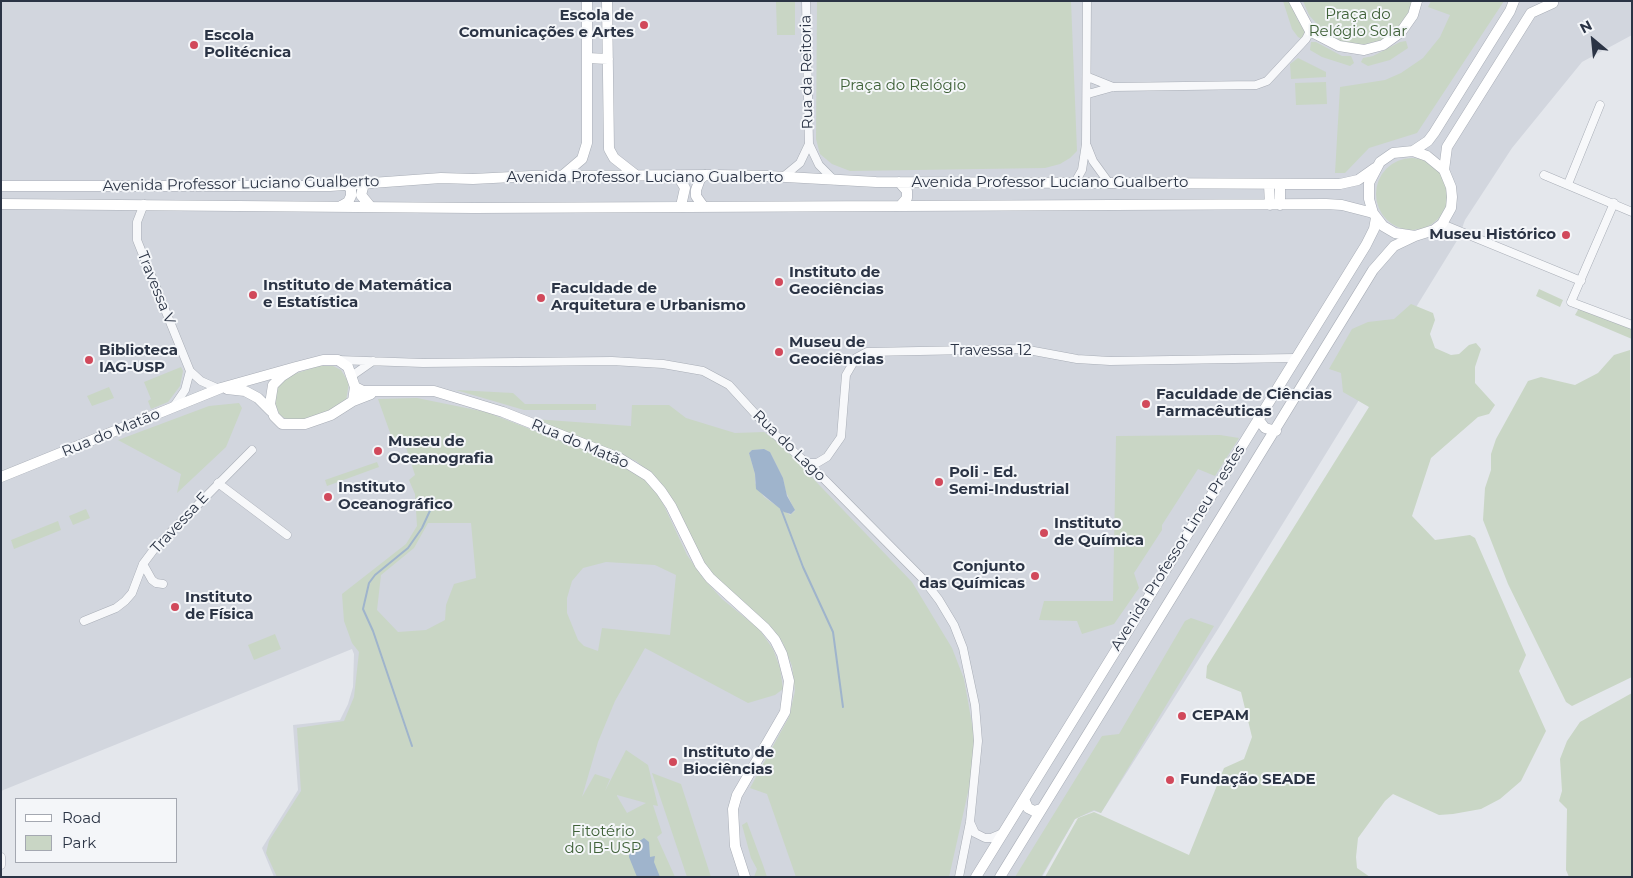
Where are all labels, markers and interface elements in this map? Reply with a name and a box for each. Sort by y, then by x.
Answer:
park label: Praça do Relógio Solar [1309,6,1407,41]
place label: Escola de Comunicações e Artes [459,7,634,42]
street label: Rua da Reitoria [797,15,817,129]
north arrow [1568,15,1618,65]
text: N [1577,16,1595,37]
marker: Escola de Comunicações e Artes [638,19,650,31]
place label: Escola Politécnica [204,27,291,62]
marker: Escola Politécnica [188,39,200,51]
park label: Praça do Relógio [840,77,966,95]
street label: Avenida Professor Luciano Gualberto [507,169,783,187]
street label: Avenida Professor Luciano Gualberto [102,173,380,195]
street label: Avenida Professor Luciano Gualberto [912,174,1188,192]
place label: Museu Histórico [1429,226,1556,244]
marker: Museu Histórico [1560,229,1572,241]
street label: Travessa V [133,249,179,327]
place label: Instituto de Geociências [789,264,884,299]
marker: Instituto de Geociências [773,276,785,288]
place label: Instituto de Matemática e Estatística [263,277,452,312]
place label: Faculdade de Arquitetura e Urbanismo [551,280,746,315]
marker: Instituto de Matemática e Estatística [247,289,259,301]
marker: Faculdade de Arquitetura e Urbanismo [535,292,547,304]
place label: Museu de Geociências [789,334,884,369]
place label: Biblioteca IAG-USP [99,342,178,377]
street label: Travessa 12 [951,342,1031,360]
marker: Museu de Geociências [773,346,785,358]
marker: Biblioteca IAG-USP [83,354,95,366]
place label: Faculdade de Ciências Farmacêuticas [1156,386,1332,421]
marker: Faculdade de Ciências Farmacêuticas [1140,398,1152,410]
street label: Rua do Matão [59,405,163,461]
street label: Rua do Lago [749,407,829,485]
street label: Rua do Matão [528,415,632,473]
place label: Museu de Oceanografia [388,433,493,468]
street label: Avenida Professor Lineu Prestes [1107,442,1249,654]
marker: Museu de Oceanografia [372,445,384,457]
place label: Poli - Ed. Semi-Industrial [949,464,1069,499]
marker: Poli - Ed. Semi-Industrial [933,476,945,488]
place label: Instituto Oceanográfico [338,479,453,514]
street label: Travessa E [147,489,213,557]
marker: Instituto Oceanográfico [322,491,334,503]
place label: Instituto de Química [1054,515,1144,550]
marker: Instituto de Química [1038,527,1050,539]
place label: Conjunto das Químicas [919,558,1025,593]
marker: Conjunto das Químicas [1029,570,1041,582]
place label: Instituto de Física [185,589,254,624]
marker: Instituto de Física [169,601,181,613]
place label: CEPAM [1192,707,1249,725]
marker: CEPAM [1176,710,1188,722]
place label: Instituto de Biociências [683,744,774,779]
marker: Instituto de Biociências [667,756,679,768]
place label: Fundação SEADE [1180,771,1316,789]
marker: Fundação SEADE [1164,774,1176,786]
legend [15,798,178,863]
text: Road [62,808,101,827]
park label: Fitotério do IB-USP [565,823,641,858]
text: Park [62,833,96,852]

